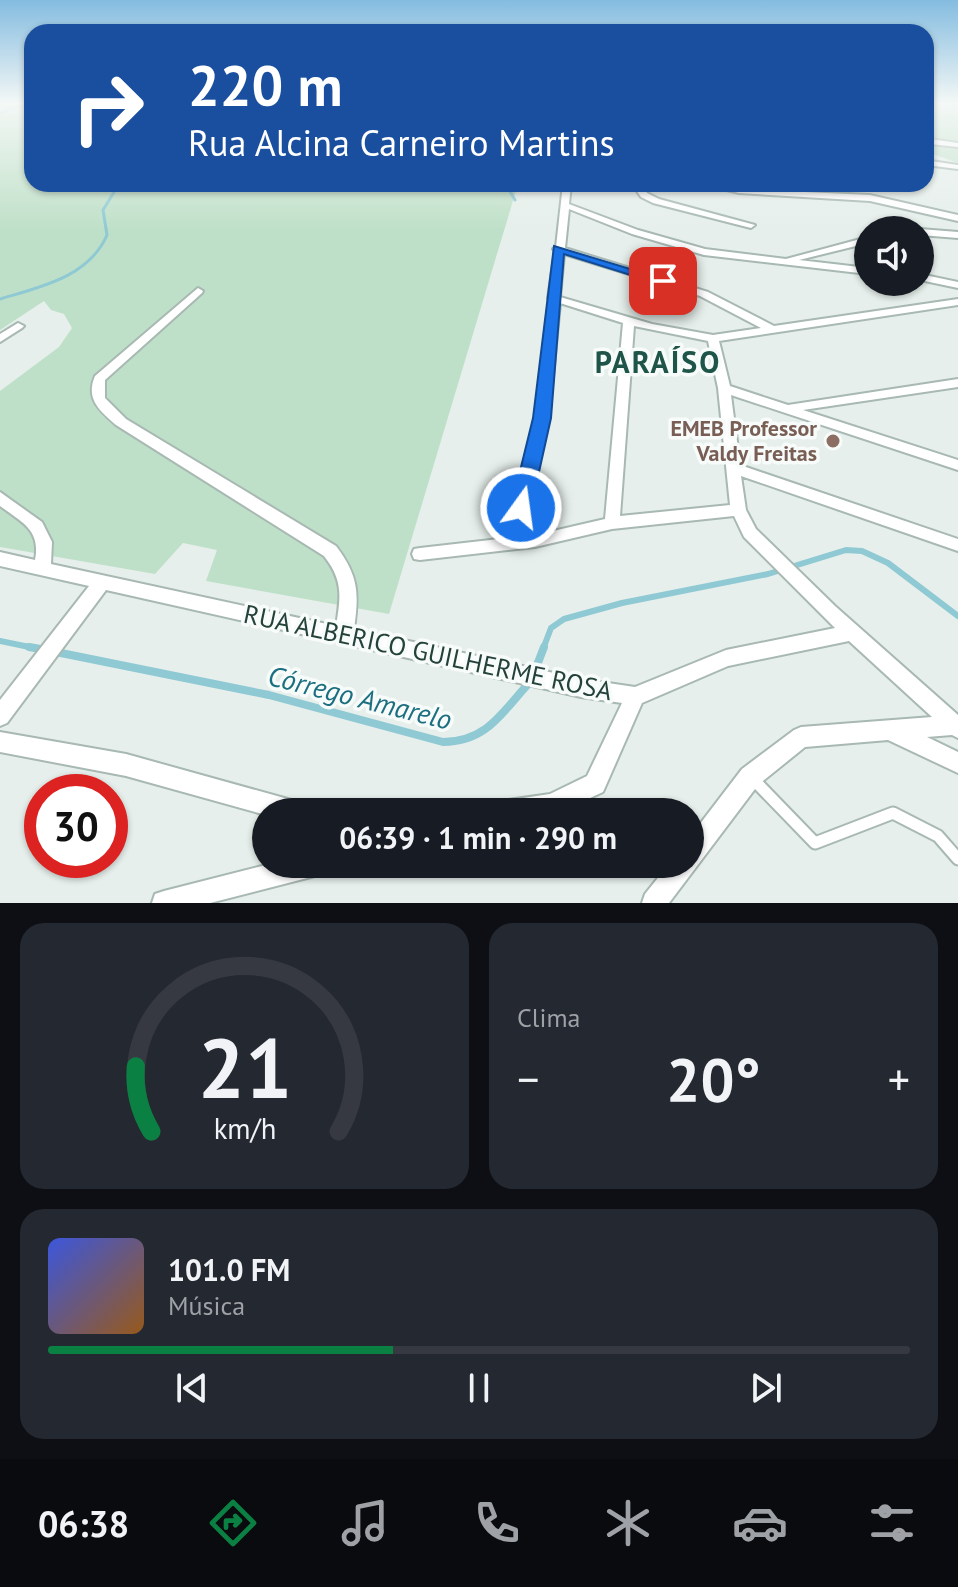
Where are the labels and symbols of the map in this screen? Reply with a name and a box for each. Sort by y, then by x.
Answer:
pin [629,247,697,315]
district label: PARAÍSO [595,342,721,381]
place label: EMEB Professor Valdy Freitas [670,414,817,467]
marker: EMEB Professor Valdy Freitas [824,432,842,450]
position arrow [479,466,563,550]
street label: RUA ALBERICO GUILHERME ROSA [241,597,615,707]
water label: Córrego Amarelo [264,656,456,738]
speed limit sign: 30 [24,774,128,878]

